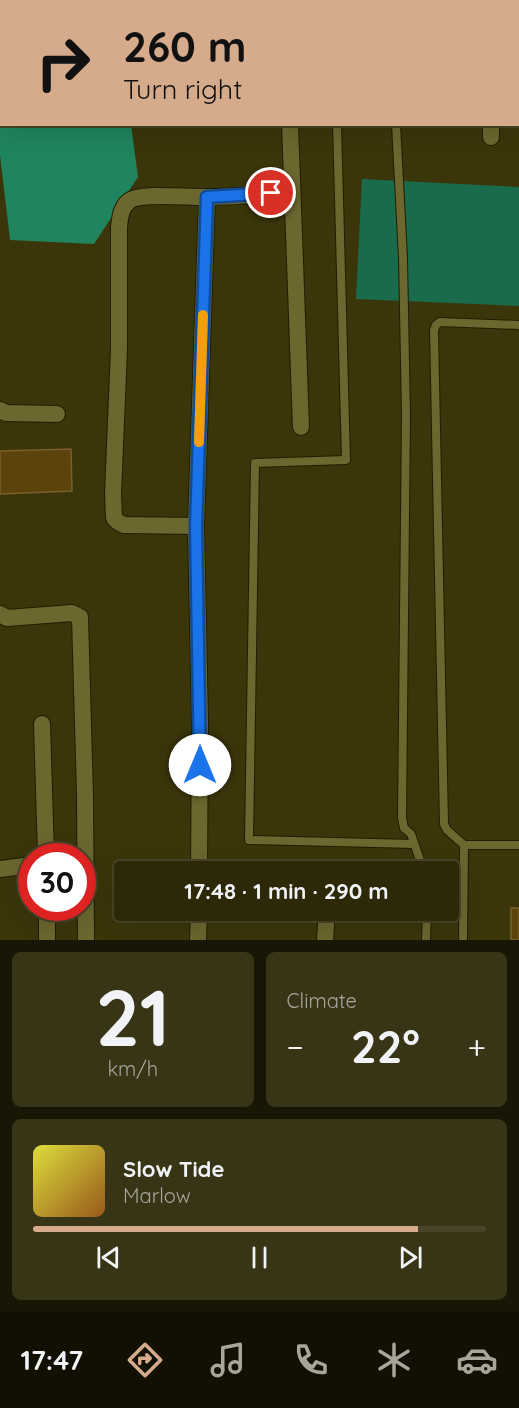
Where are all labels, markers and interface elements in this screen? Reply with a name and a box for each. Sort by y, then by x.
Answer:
text: 260 m [123,20,246,73]
icon: right [24,24,102,102]
text: Turn right [123,72,242,106]
pin [245,167,296,218]
icon: arrive [254,176,287,209]
position arrow [168,733,232,797]
speed limit sign: 30 [18,843,96,921]
text: 17:48 · 1 min · 290 m [184,877,389,905]
text: 21 [95,968,170,1066]
text: Climate [287,988,357,1013]
text: 22° [351,1018,420,1074]
text: − [287,1026,304,1067]
text: + [467,1026,486,1067]
text: km/h [107,1056,158,1081]
text: Slow Tide [123,1155,224,1183]
text: Marlow [123,1183,191,1208]
icon: previous [92,1241,125,1274]
icon: pause [243,1241,276,1274]
icon: next [394,1241,427,1274]
icon: directions [124,1339,166,1381]
icon: music [207,1339,249,1381]
icon: phone [290,1339,332,1381]
icon: climate [373,1339,415,1381]
icon: car [456,1339,498,1381]
text: 17:47 [21,1343,83,1377]

